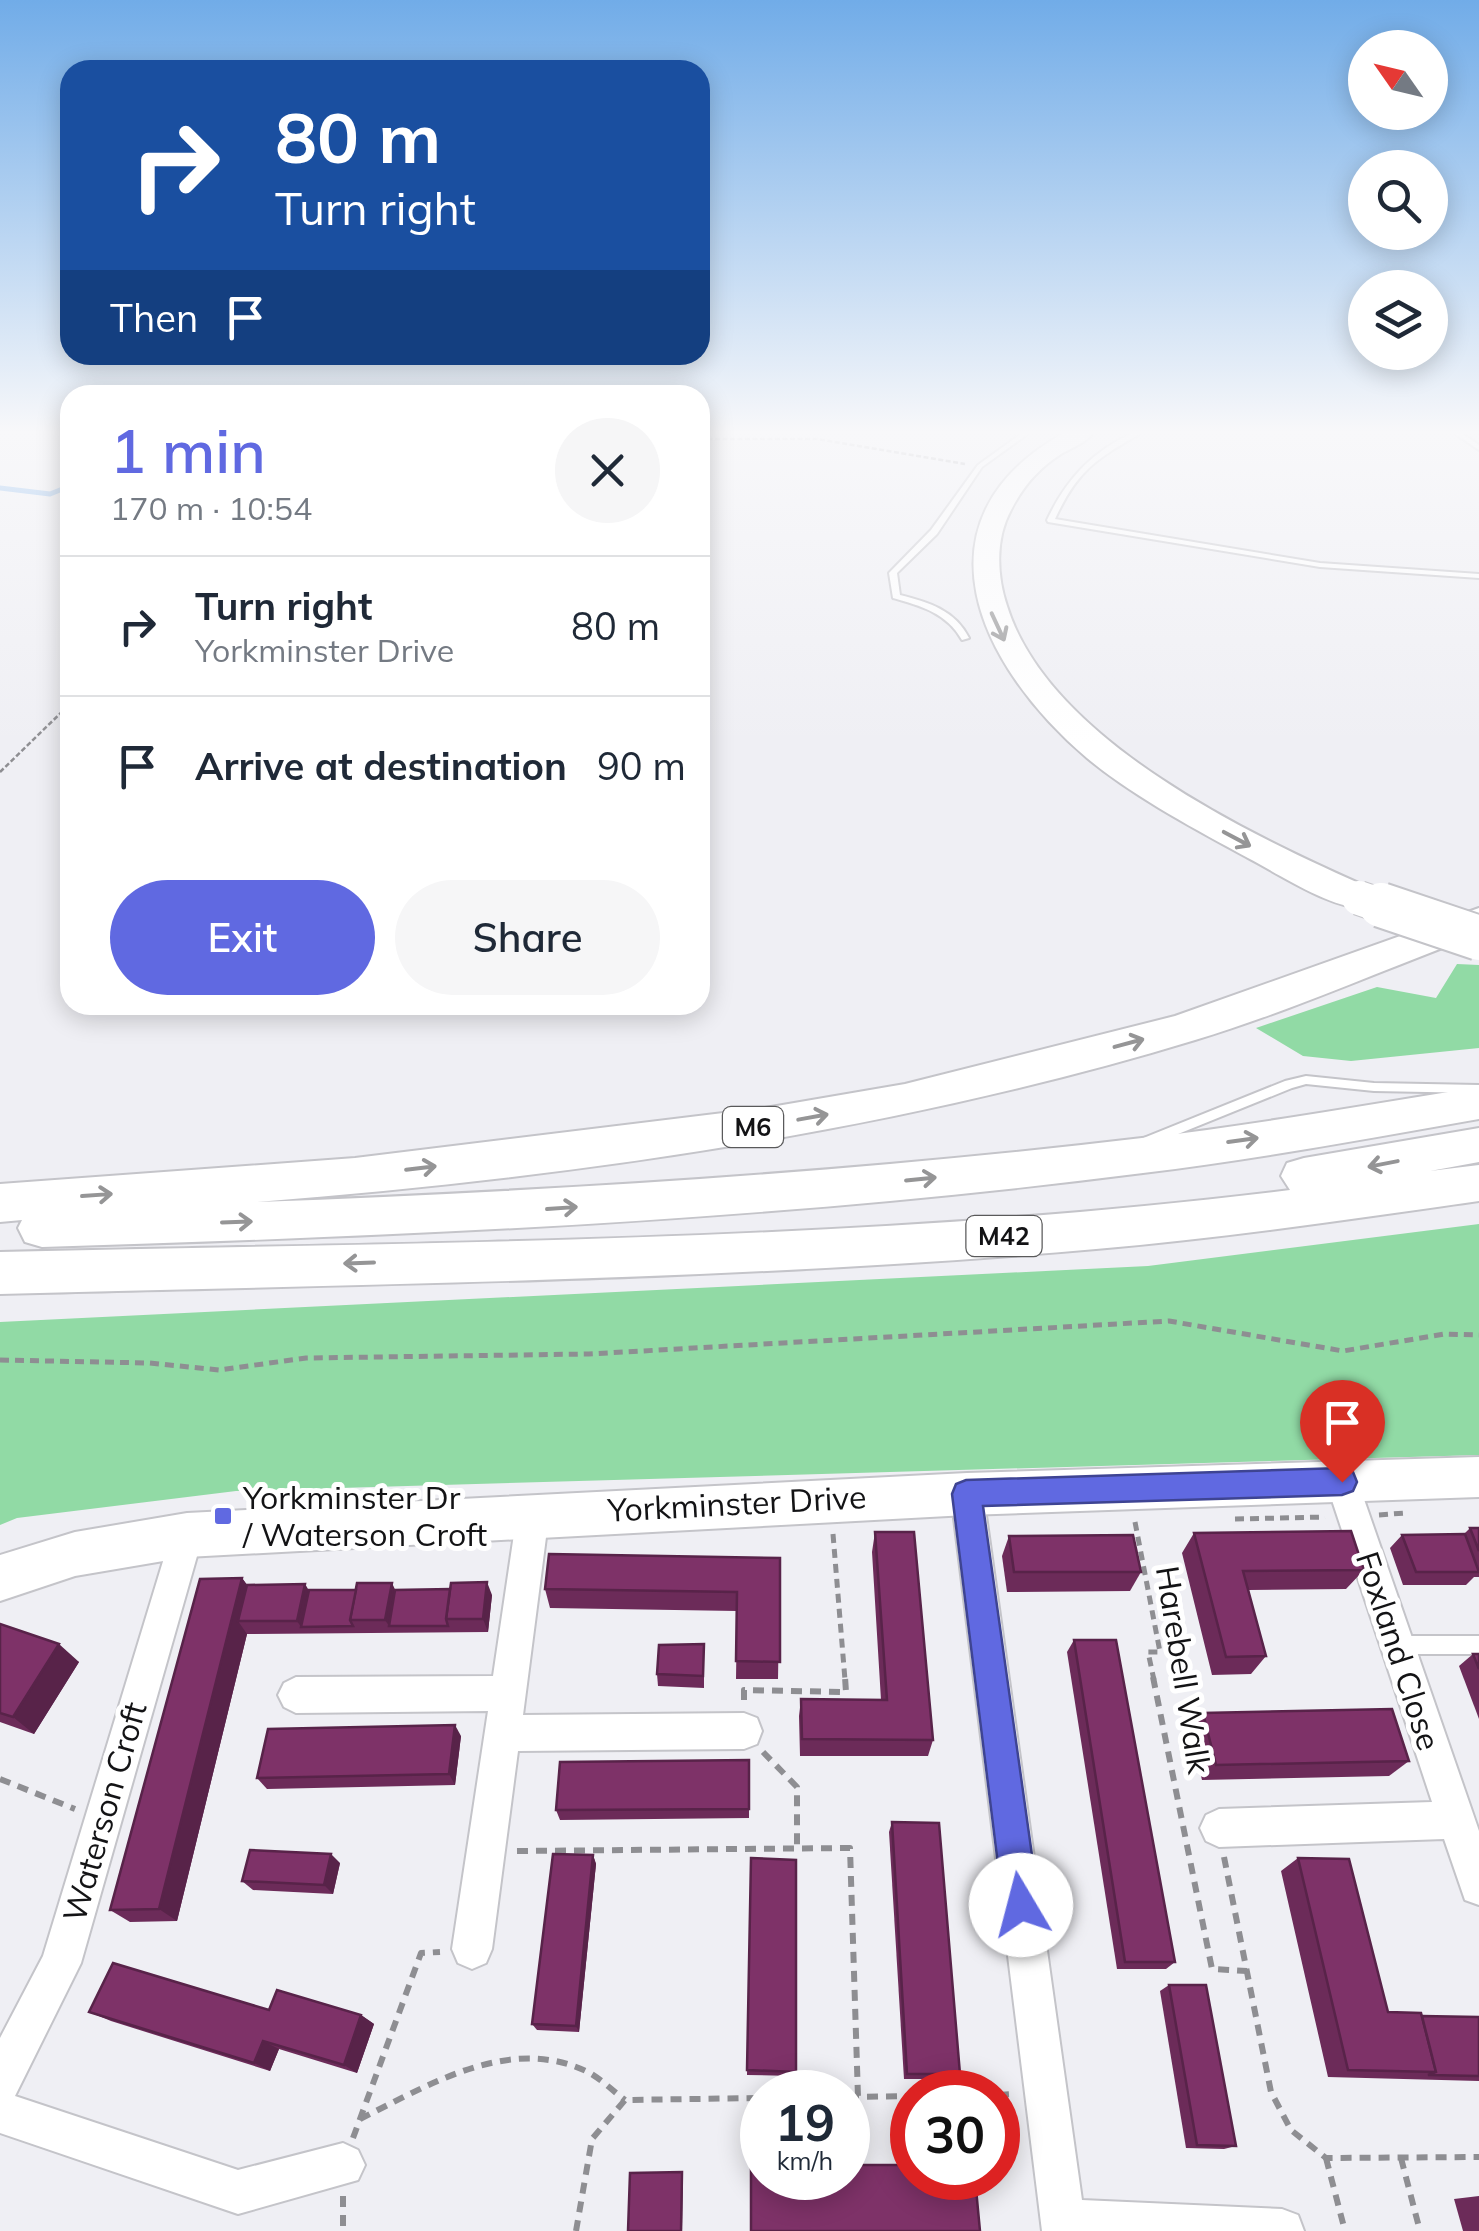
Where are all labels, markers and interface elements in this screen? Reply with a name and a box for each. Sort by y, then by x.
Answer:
north arrow [1348,30,1448,130]
map controls [1348,30,1448,370]
text: 80 m [275,93,441,181]
icon: right [110,100,240,230]
button: search [1348,150,1448,250]
text: Turn right [275,180,476,236]
button: layers [1348,270,1448,370]
icon: arrive [218,290,273,345]
text: Then [110,294,198,342]
text: 1 min [110,413,266,488]
button: close [555,418,660,523]
text: 170 m · 10:54 [110,488,312,528]
text: Turn right [195,582,372,630]
icon: right [110,599,165,654]
text: 80 m [571,602,660,650]
one-way arrow [990,611,1008,642]
text: Yorkminster Drive [195,630,454,670]
icon: arrive [110,739,165,794]
text: Arrive at destination [195,742,567,790]
text: 90 m [597,742,686,790]
one-way arrow [1222,830,1252,849]
button: Exit [110,880,375,995]
button: Share [395,880,660,995]
one-way arrow [1113,1033,1144,1052]
one-way arrow [796,1106,828,1125]
road number: M6 [723,1107,783,1147]
one-way arrow [1227,1131,1259,1149]
one-way arrow [1368,1155,1400,1174]
one-way arrow [404,1158,437,1177]
one-way arrow [904,1170,936,1189]
one-way arrow [81,1186,113,1205]
one-way arrow [546,1198,578,1217]
one-way arrow [221,1212,253,1231]
road number: M42 [966,1216,1042,1256]
one-way arrow [344,1253,376,1272]
pin [1300,1380,1385,1483]
icon: arrive [1315,1395,1370,1450]
street label: Yorkminster Drive [605,1476,867,1530]
place label: Yorkminster Dr / Waterson Croft [242,1477,487,1554]
marker: Yorkminster Dr / Waterson Croft [212,1505,234,1527]
street label: Foxland Close [1348,1546,1450,1755]
street label: Harebell Walk [1148,1563,1220,1777]
street label: Waterson Croft [54,1697,155,1926]
position arrow [969,1853,1073,1957]
speed limit sign: 30 [890,2070,1020,2200]
text: 19 [775,2091,835,2154]
text: km/h [777,2145,833,2176]

